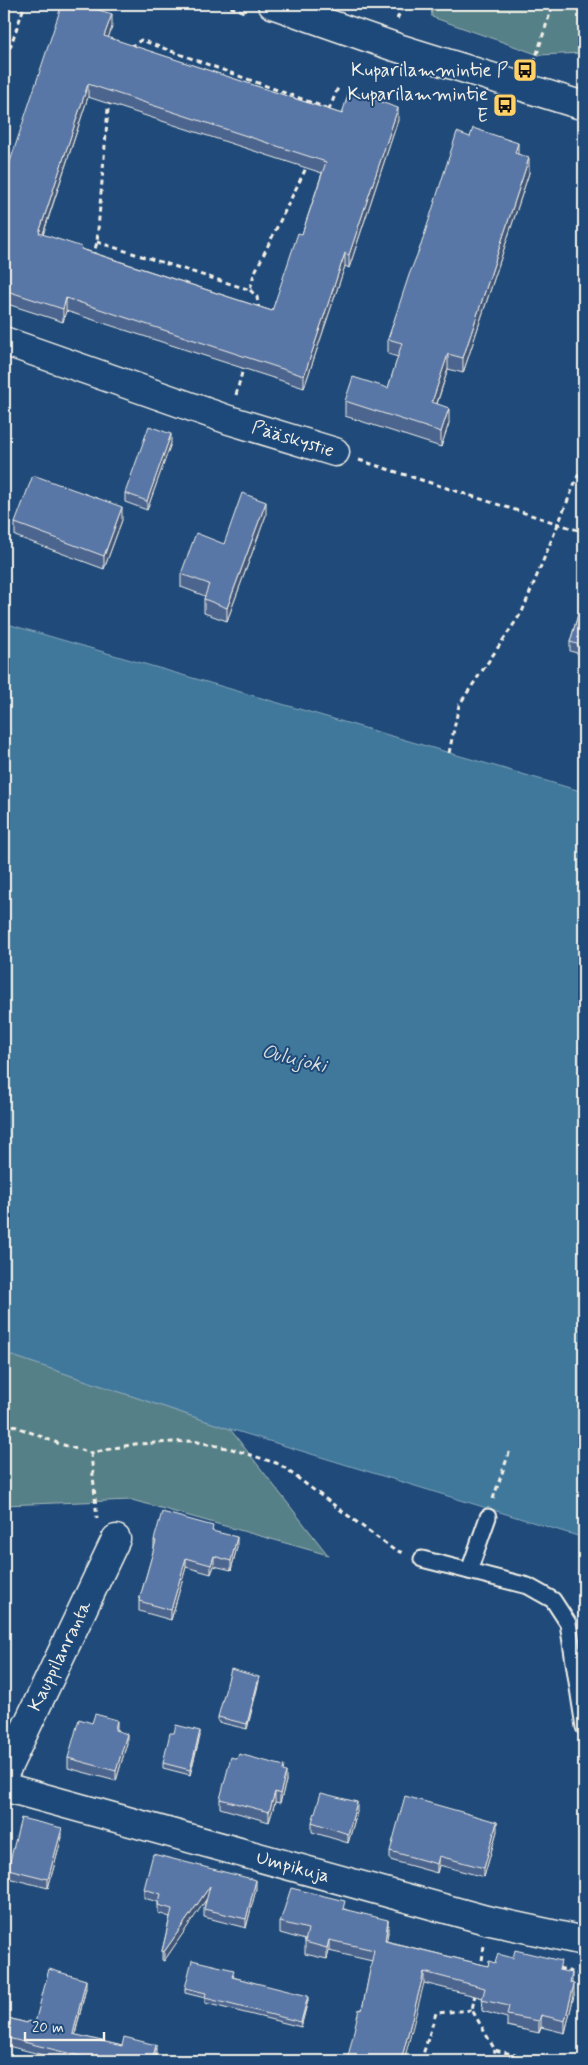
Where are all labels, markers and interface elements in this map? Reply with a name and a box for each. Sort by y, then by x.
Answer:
bus stop icon: Kuparilammintie P [512,57,538,83]
place label: Kuparilammintie P [351,58,509,83]
place label: Kuparilammintie E [347,82,488,129]
bus stop icon: Kuparilammintie E [492,92,518,118]
street label: Pääskystie [249,415,337,463]
water label: Oulujoki [259,1038,330,1080]
street label: Kauppilanranta [22,1596,98,1716]
street label: Umpikuja [253,1845,333,1889]
scale bar [25,2010,104,2042]
text: 20 m [32,2018,64,2038]

